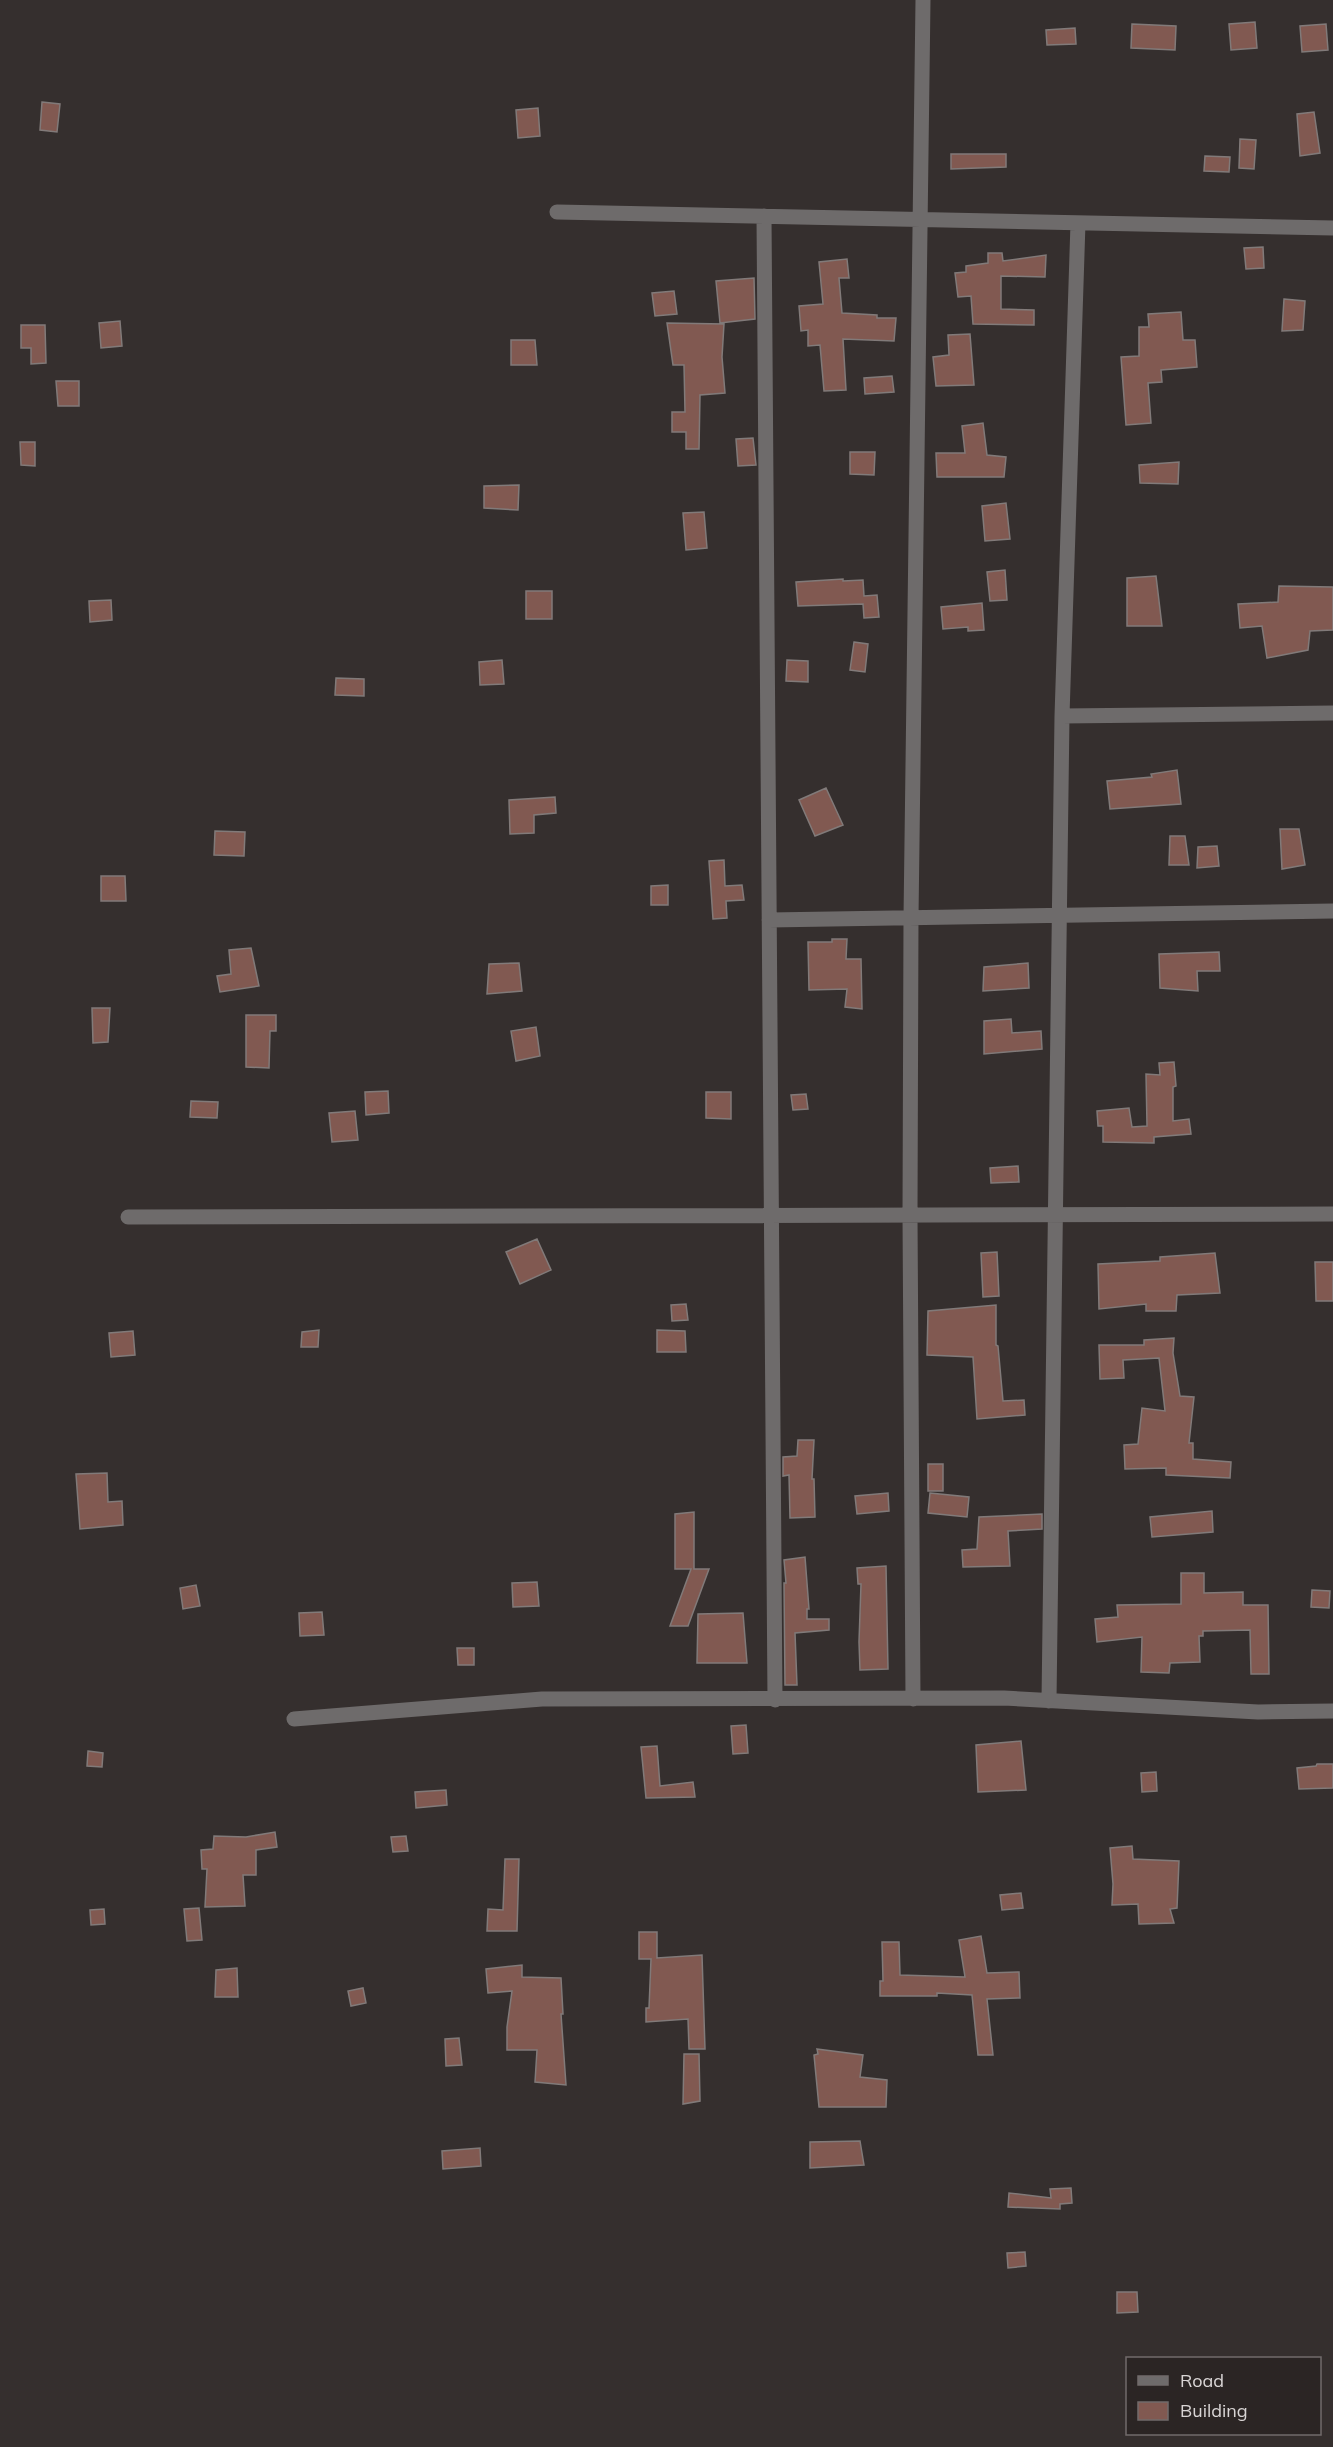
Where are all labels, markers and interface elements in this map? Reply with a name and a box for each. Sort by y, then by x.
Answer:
legend [1126,2357,1321,2435]
text: Road [1180,2369,1224,2392]
text: Building [1180,2399,1248,2422]

